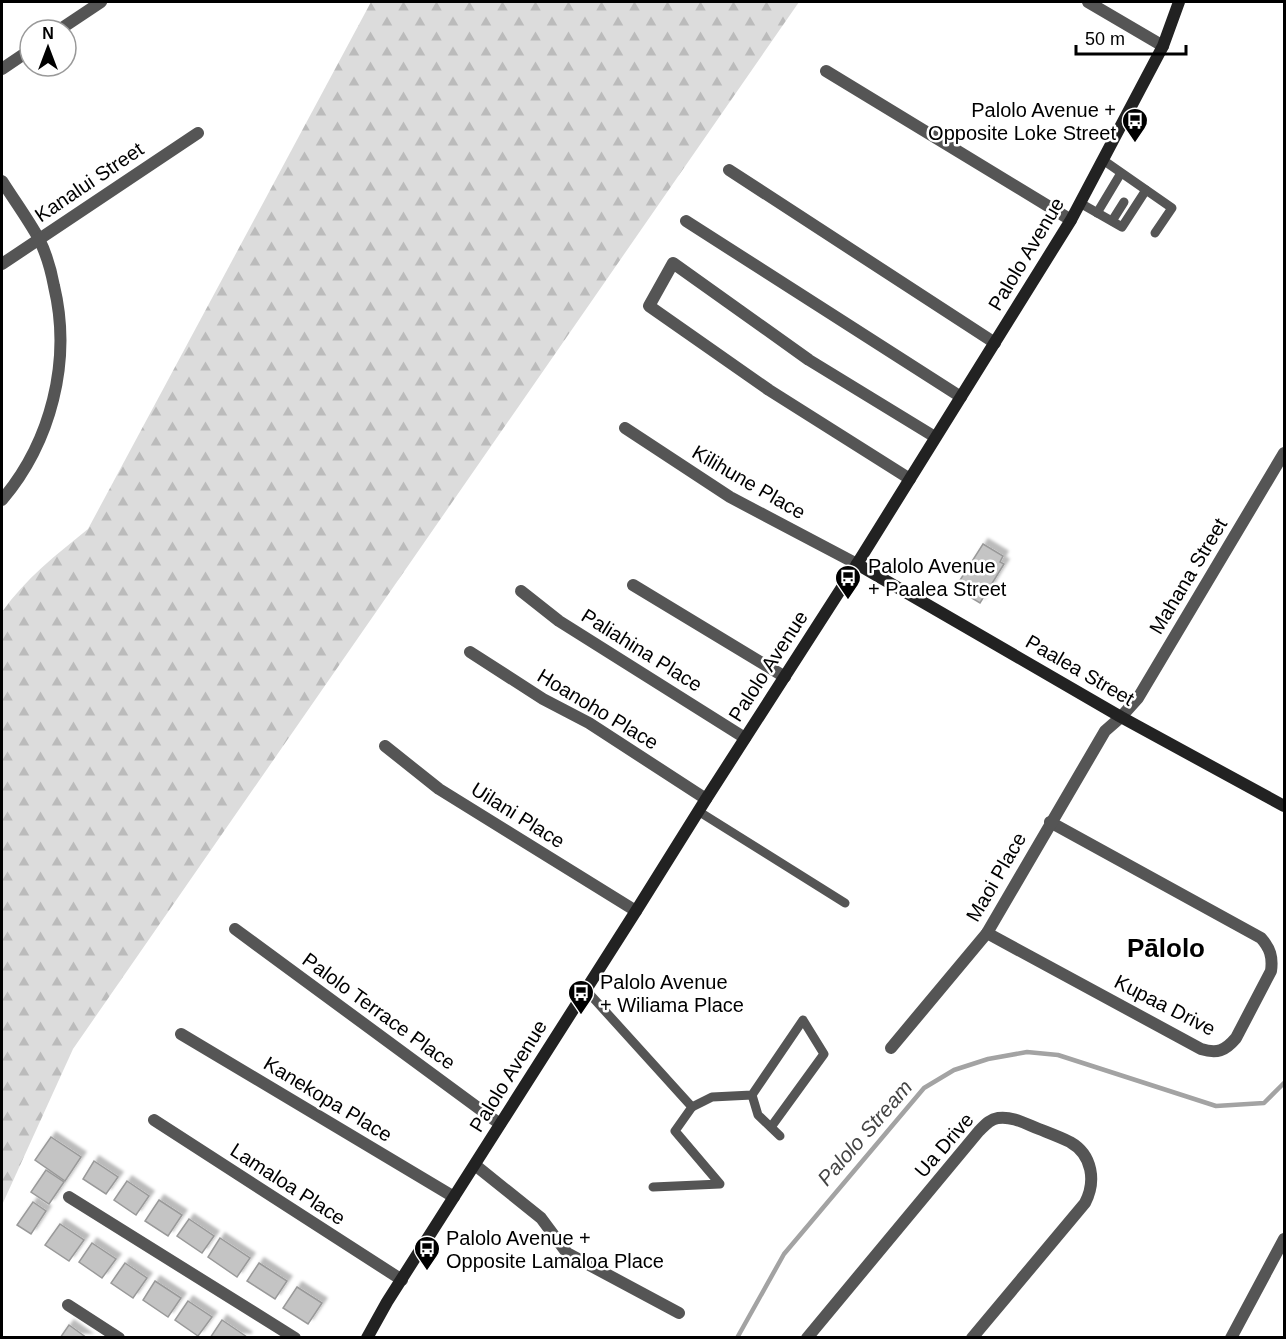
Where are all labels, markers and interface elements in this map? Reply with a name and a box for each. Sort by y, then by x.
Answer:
north arrow [18,18,78,78]
scale bar [1076,18,1186,56]
text: N [42,25,54,42]
text: 50 m [1085,29,1125,49]
place label: Palolo Avenue + Opposite Loke Street [928,99,1116,144]
bus stop icon: Palolo Avenue + Opposite Loke Street [1120,106,1150,144]
street label: Kanalui Street [31,138,148,226]
street label: Palolo Avenue [984,194,1068,314]
street label: Kilihune Place [689,441,809,523]
street label: Mahana Street [1145,514,1231,638]
place label: Palolo Avenue + Paalea Street [868,555,1007,600]
bus stop icon: Palolo Avenue + Paalea Street [833,563,863,601]
street label: Paliahina Place [578,604,706,696]
street label: Palolo Avenue [724,607,812,725]
street label: Paalea Street [1022,630,1138,710]
street label: Hoanoho Place [534,664,662,754]
street label: Uilani Place [467,778,569,852]
street label: Maoi Place [962,829,1030,925]
district label: Pālolo [1127,933,1205,963]
street label: Palolo Terrace Place [298,948,460,1074]
street label: Kupaa Drive [1111,970,1219,1040]
place label: Palolo Avenue + Wiliama Place [600,971,744,1016]
bus stop icon: Palolo Avenue + Wiliama Place [566,978,596,1016]
street label: Palolo Avenue [465,1016,551,1136]
street label: Kanekopa Place [260,1052,396,1146]
water label: Palolo Stream [813,1075,917,1190]
street label: Ua Drive [910,1108,978,1182]
street label: Lamaloa Place [227,1139,349,1229]
place label: Palolo Avenue + Opposite Lamaloa Place [446,1227,664,1272]
bus stop icon: Palolo Avenue + Opposite Lamaloa Place [412,1234,442,1272]

